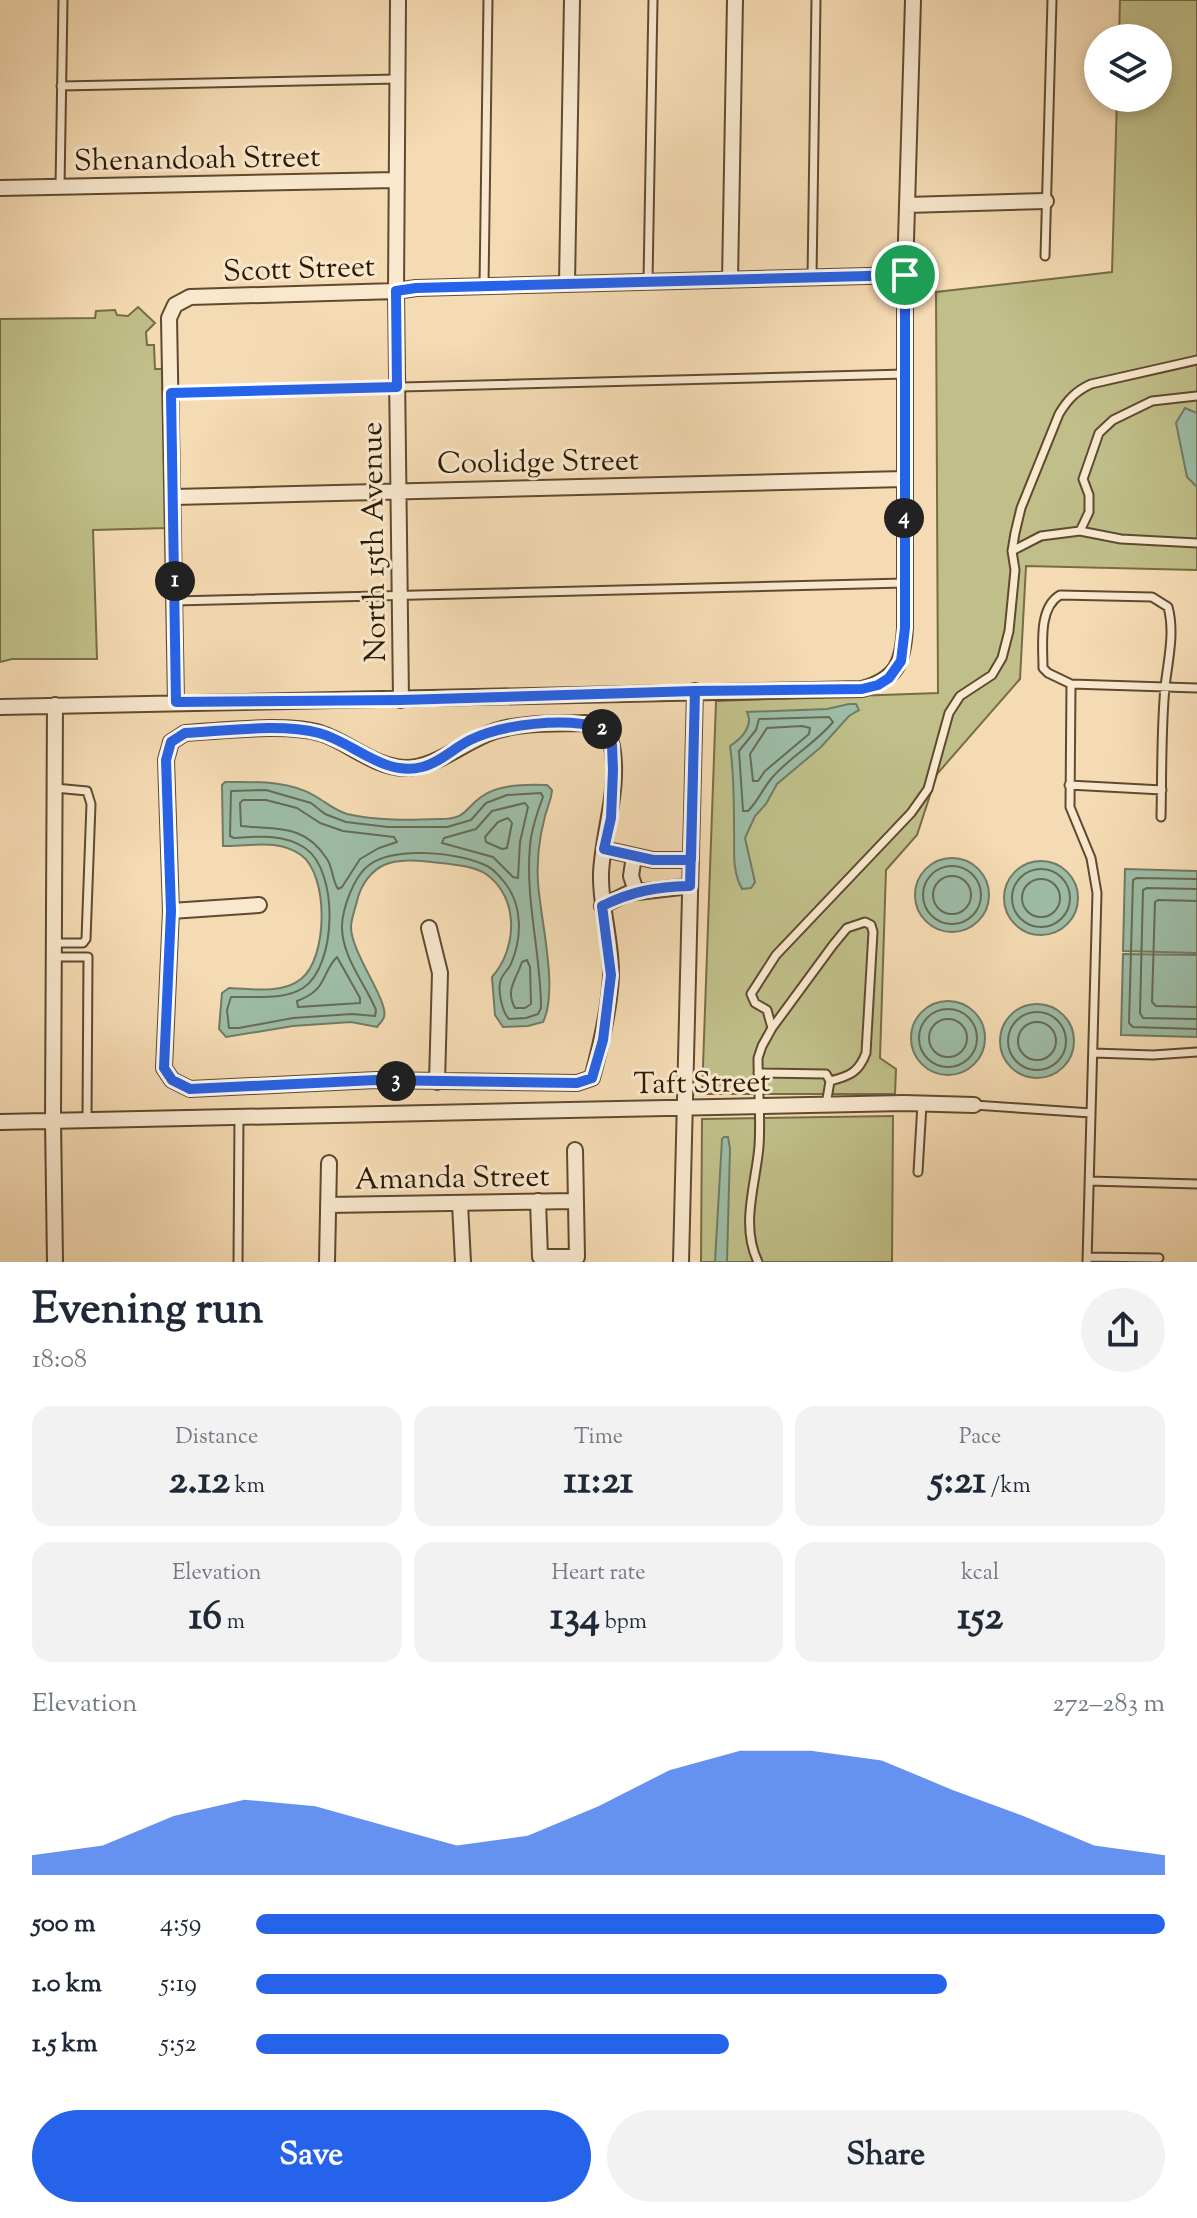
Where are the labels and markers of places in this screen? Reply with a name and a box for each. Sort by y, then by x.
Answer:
pin [871,241,939,309]
pin: 4 [884,498,924,538]
pin: 1 [155,561,195,601]
pin: 2 [582,709,622,749]
pin: 3 [376,1061,416,1101]

